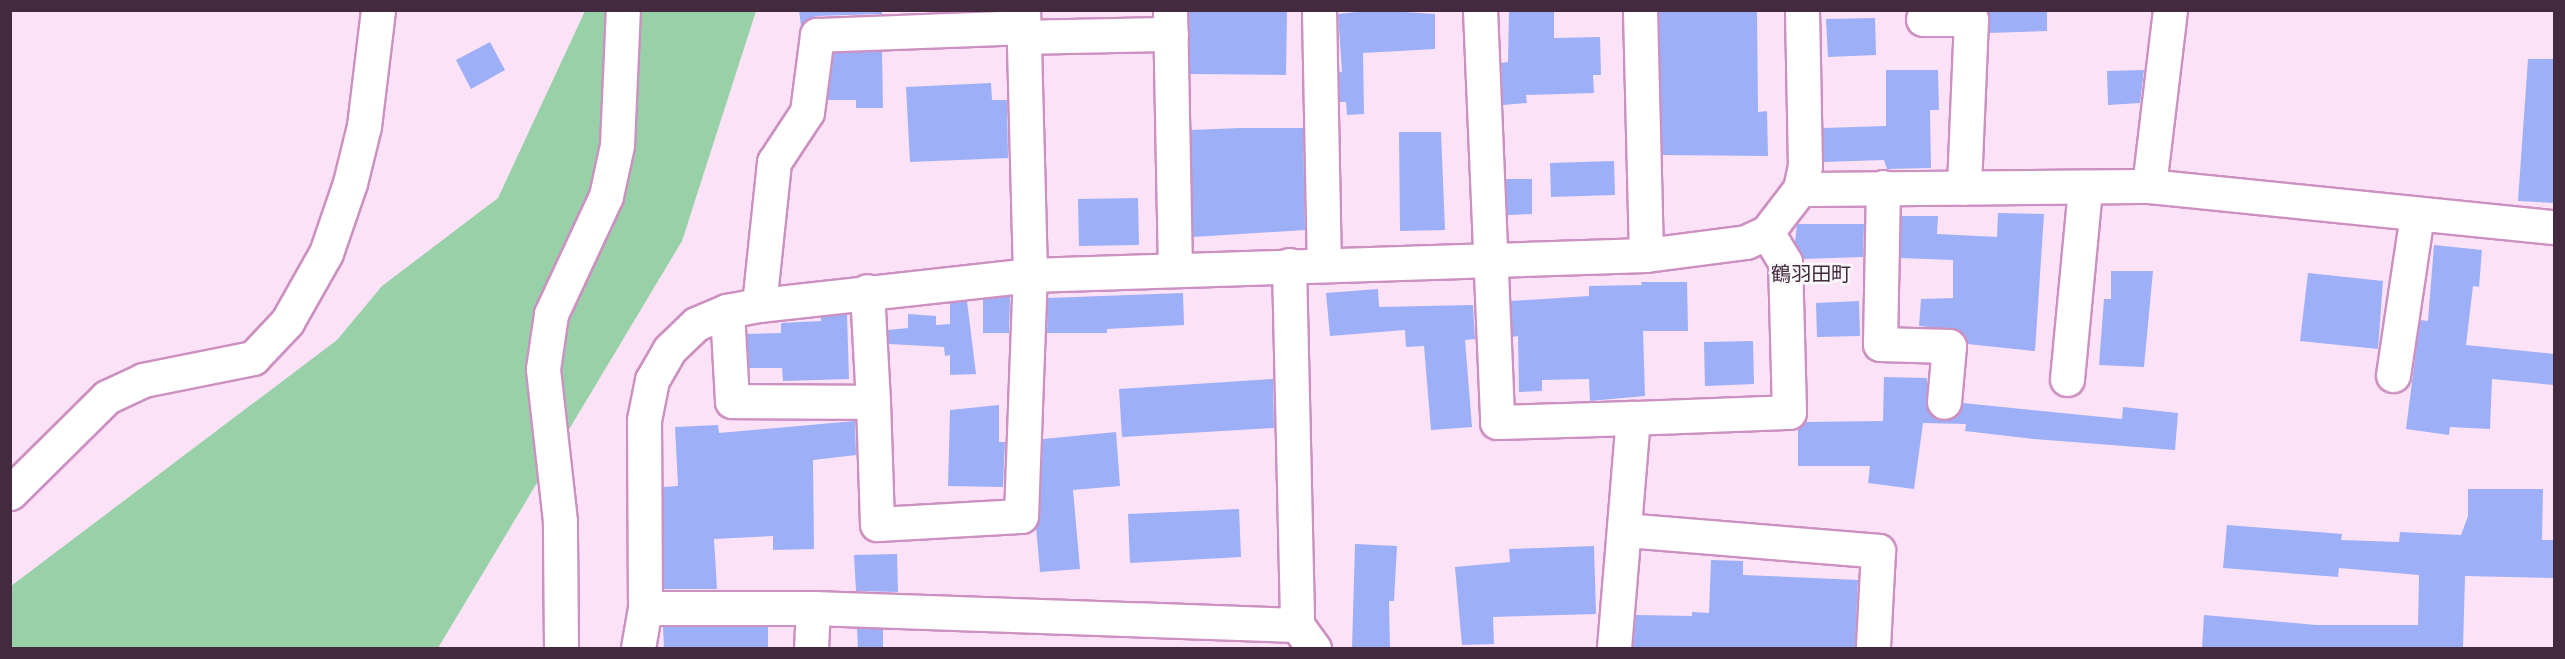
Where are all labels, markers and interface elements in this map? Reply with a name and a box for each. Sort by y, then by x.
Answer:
district label: 鶴羽田町 [1771,262,1851,286]

